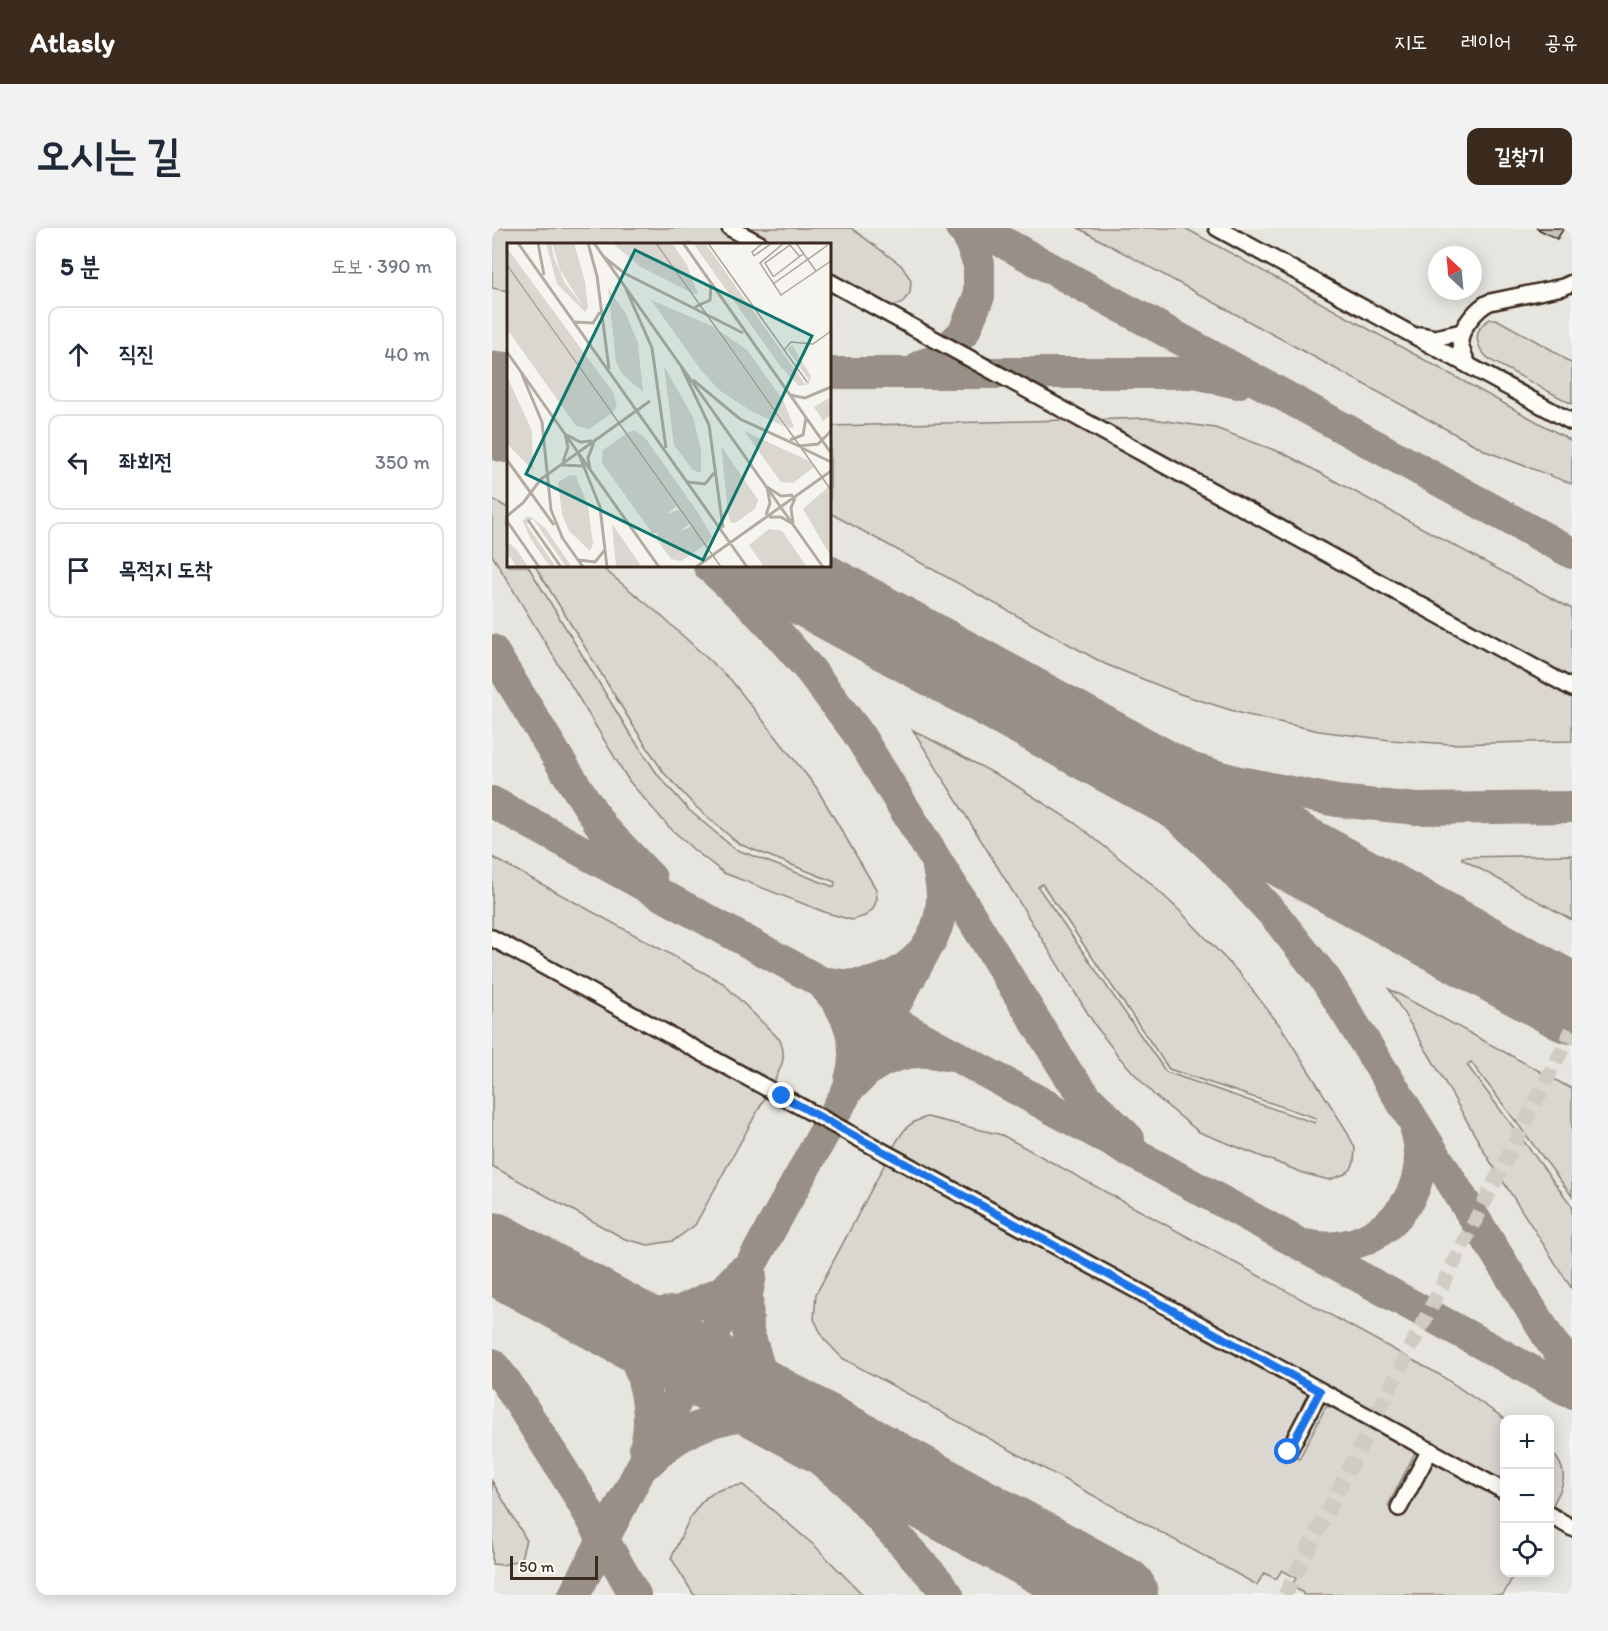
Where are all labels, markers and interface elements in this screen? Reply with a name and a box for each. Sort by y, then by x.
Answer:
text: Atlasly [30,25,115,59]
text: 지도 [1394,29,1428,54]
text: 레이어 [1461,29,1511,54]
text: 공유 [1544,29,1578,54]
button: 길찾기 [1467,128,1572,185]
text: 오시는 길 [36,129,181,180]
inset map [507,243,831,567]
north arrow [1428,246,1482,300]
text: 5 분 [60,250,100,282]
text: 도보 · 390 m [331,254,432,278]
icon: ahead [62,338,95,371]
text: 직진 [119,340,154,367]
text: 40 m [384,342,430,366]
icon: left [62,446,95,479]
text: 좌회전 [119,448,172,475]
text: 350 m [375,450,430,474]
icon: arrive [62,554,95,587]
text: 목적지 도착 [119,556,212,583]
route end [768,1082,794,1108]
map controls [1500,1415,1554,1577]
button: + [1500,1415,1554,1469]
route start [1274,1438,1300,1464]
button: − [1500,1469,1554,1523]
button: locate [1500,1523,1554,1577]
scale bar [510,1553,598,1580]
text: 50 m [519,1557,554,1576]

